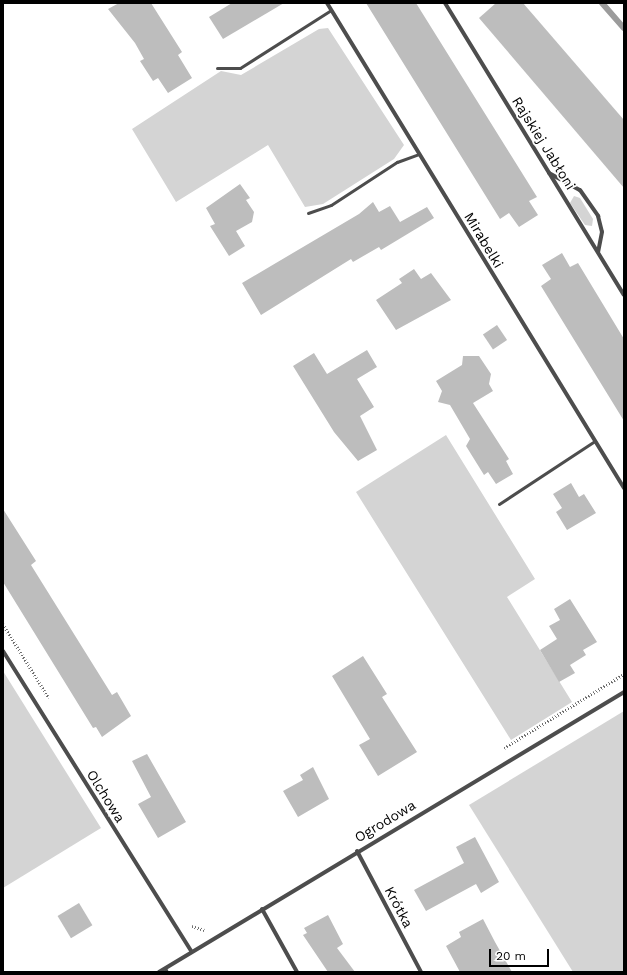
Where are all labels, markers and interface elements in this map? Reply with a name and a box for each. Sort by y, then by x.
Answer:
street label: Rajskiej Jabłoni [509,93,579,193]
street label: Mirabelki [461,209,507,271]
street label: Olchowa [83,767,129,825]
street label: Ogrodowa [351,796,419,846]
street label: Krótka [381,883,417,931]
scale bar [491,941,551,967]
text: 20 m [496,949,526,963]

